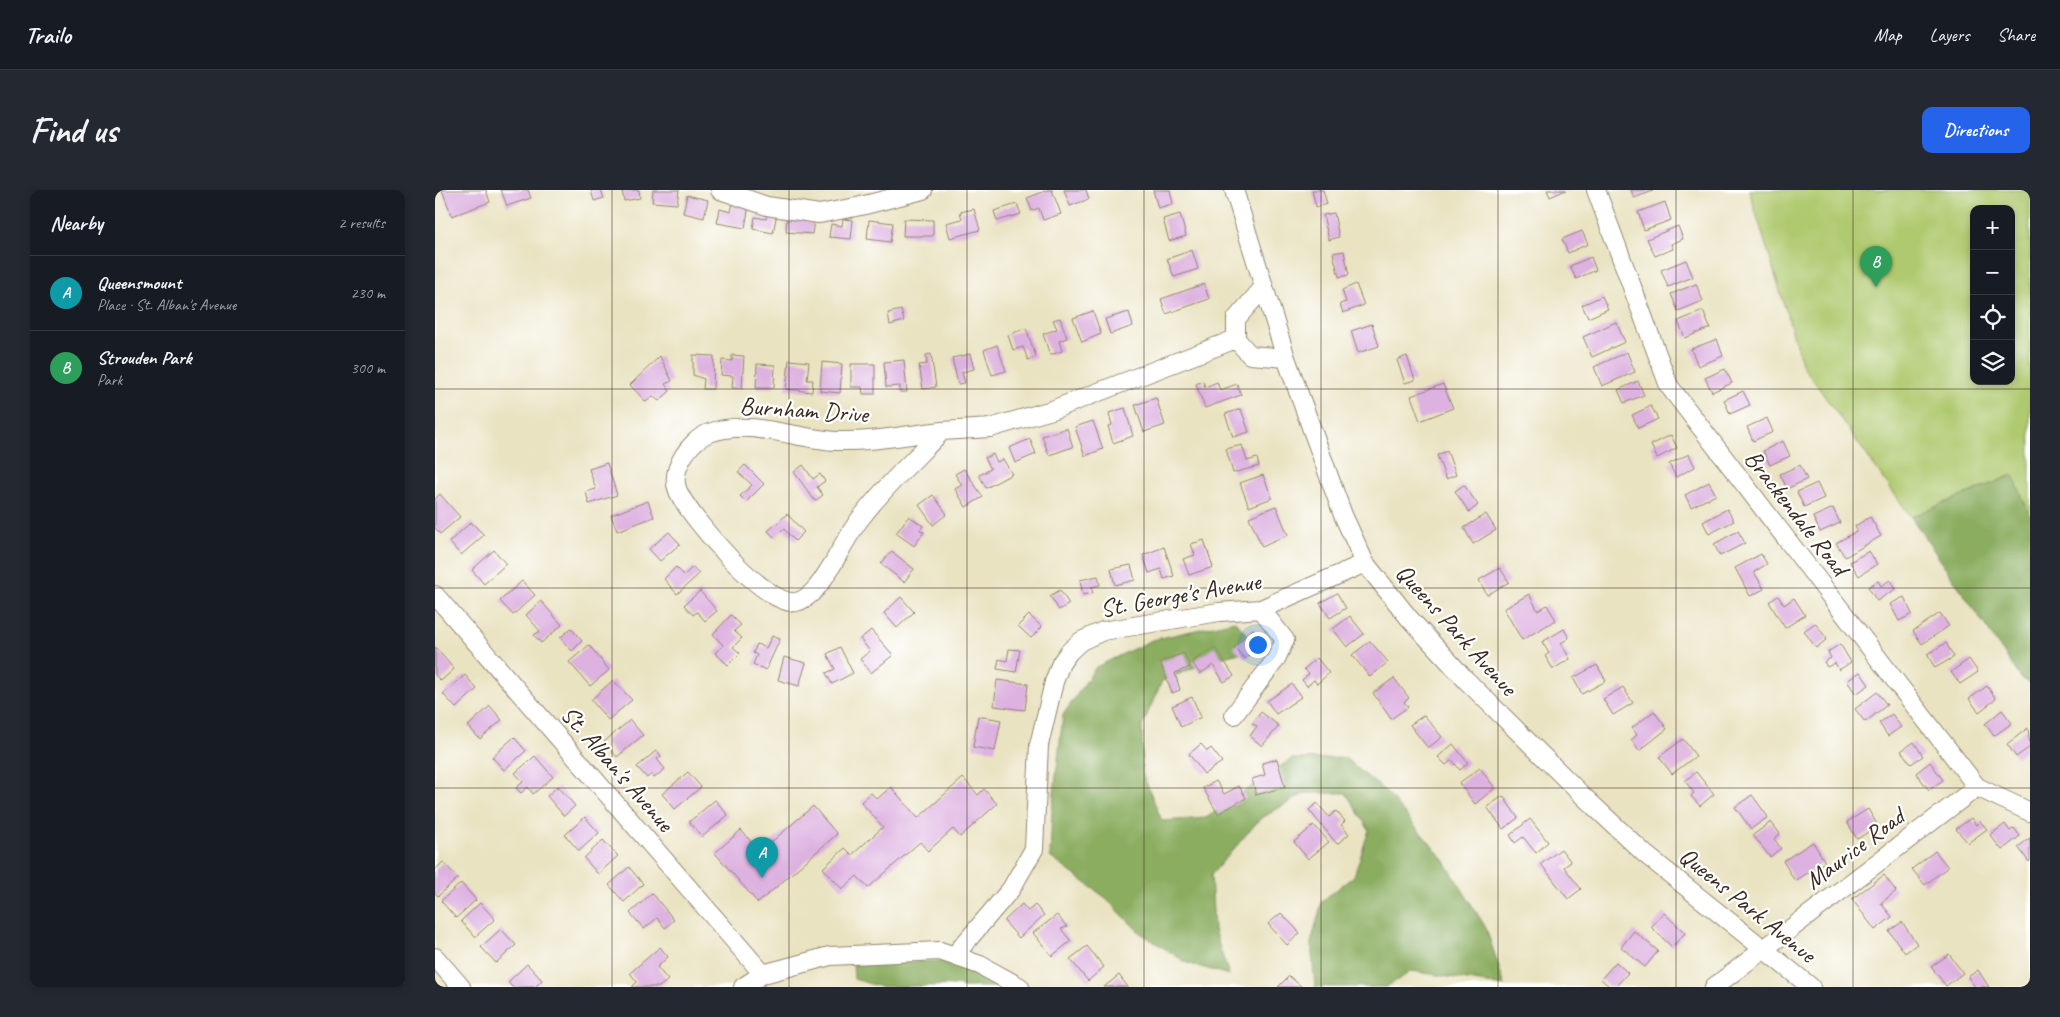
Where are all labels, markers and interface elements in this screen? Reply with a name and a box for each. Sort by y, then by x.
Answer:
text: Trailo [25,20,71,50]
text: Map [1874,24,1902,46]
text: Layers [1930,24,1969,46]
text: Share [1997,24,2035,46]
button: Directions [1922,107,2030,153]
text: Find us [30,108,117,153]
map controls [1970,205,2015,385]
button: + [1970,205,2015,250]
text: Nearby [50,210,103,236]
text: 2 results [338,213,385,233]
pin: B [1860,246,1892,287]
button: − [1970,250,2015,295]
text: Queensmount [97,271,181,295]
text: A [62,283,70,303]
text: 230 m [351,283,385,303]
text: Place · St. Alban's Avenue [97,295,236,315]
button: locate [1970,295,2015,340]
button: layers [1970,340,2015,385]
text: Strouden Park [97,346,192,370]
text: B [62,358,70,378]
text: 300 m [351,358,385,378]
text: Park [97,370,122,390]
street label: Burnham Drive [739,390,871,431]
street label: Brackendale Road [1737,443,1858,585]
street label: Queens Park Avenue [1388,557,1525,704]
street label: St. George's Avenue [1098,565,1265,625]
your location [1245,632,1271,658]
street label: St. Alban's Avenue [554,699,682,840]
street label: Maurice Road [1798,799,1913,897]
pin: A [746,837,778,878]
street label: Queens Park Avenue [1672,840,1824,971]

